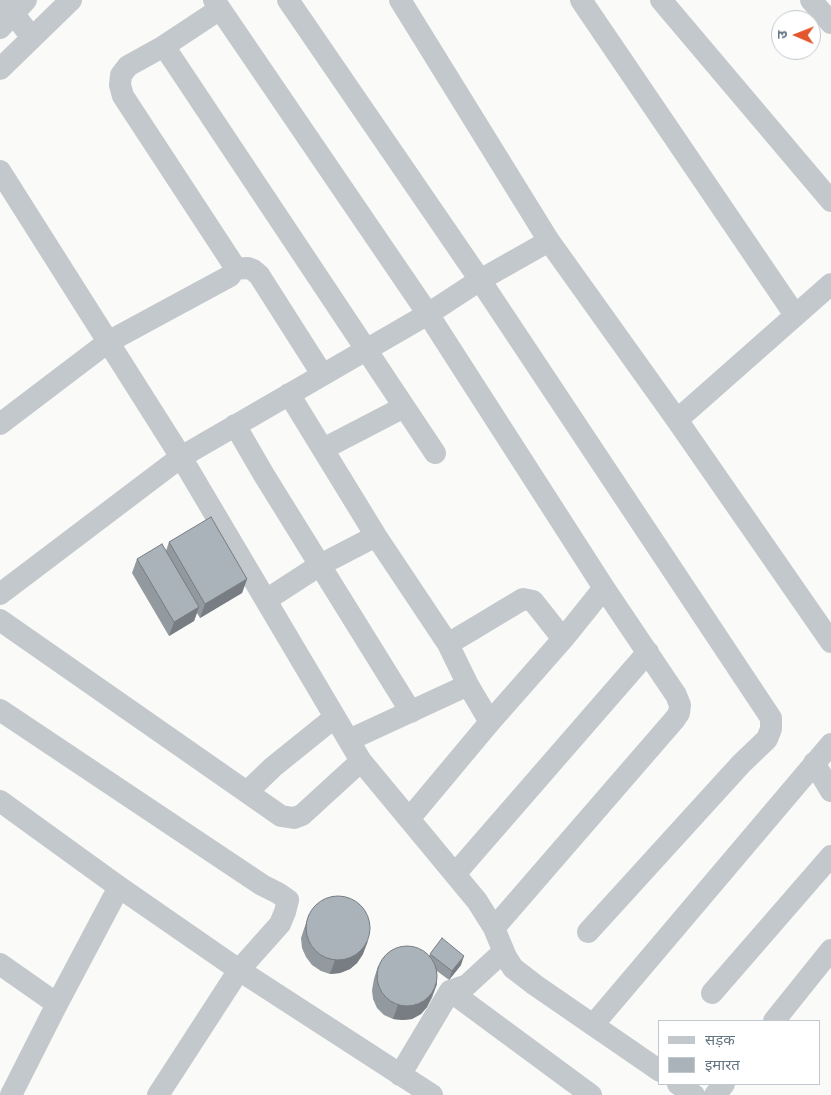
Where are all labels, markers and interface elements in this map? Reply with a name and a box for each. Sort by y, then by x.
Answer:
north arrow [771,10,821,60]
text: उ [772,30,791,39]
legend [658,1020,821,1085]
text: सड़क [705,1029,735,1049]
text: इमारत [705,1054,740,1074]

